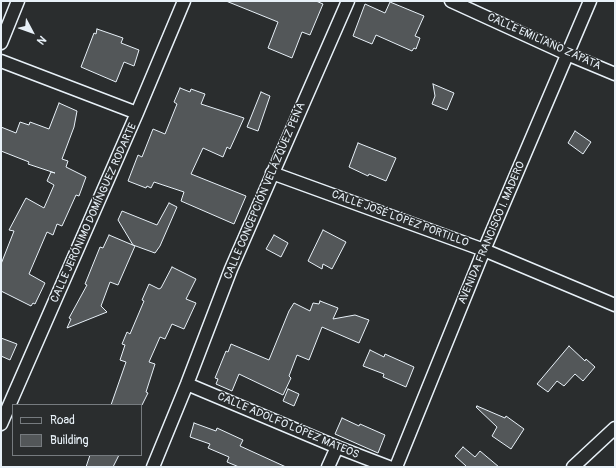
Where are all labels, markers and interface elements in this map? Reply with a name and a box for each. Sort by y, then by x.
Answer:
street label: CALLE EMILIANO ZAPATA [485,11,603,73]
north arrow [12,12,52,52]
text: N [34,33,49,47]
street label: CALLE CONCEPCIÓN VELÁZQUEZ PEÑA [222,101,308,281]
street label: CALLE JERÓNIMO DOMÍNGUEZ RODARTE [48,121,140,305]
street label: AVENIDA FRANCISCO I. MADERO [456,160,528,306]
street label: CALLE JOSÉ LÓPEZ PORTILLO [330,188,470,250]
street label: CALLE ADOLFO LÓPEZ MATEOS [215,390,361,462]
legend [12,404,142,456]
text: Road [50,413,75,428]
text: Building [50,433,89,448]

